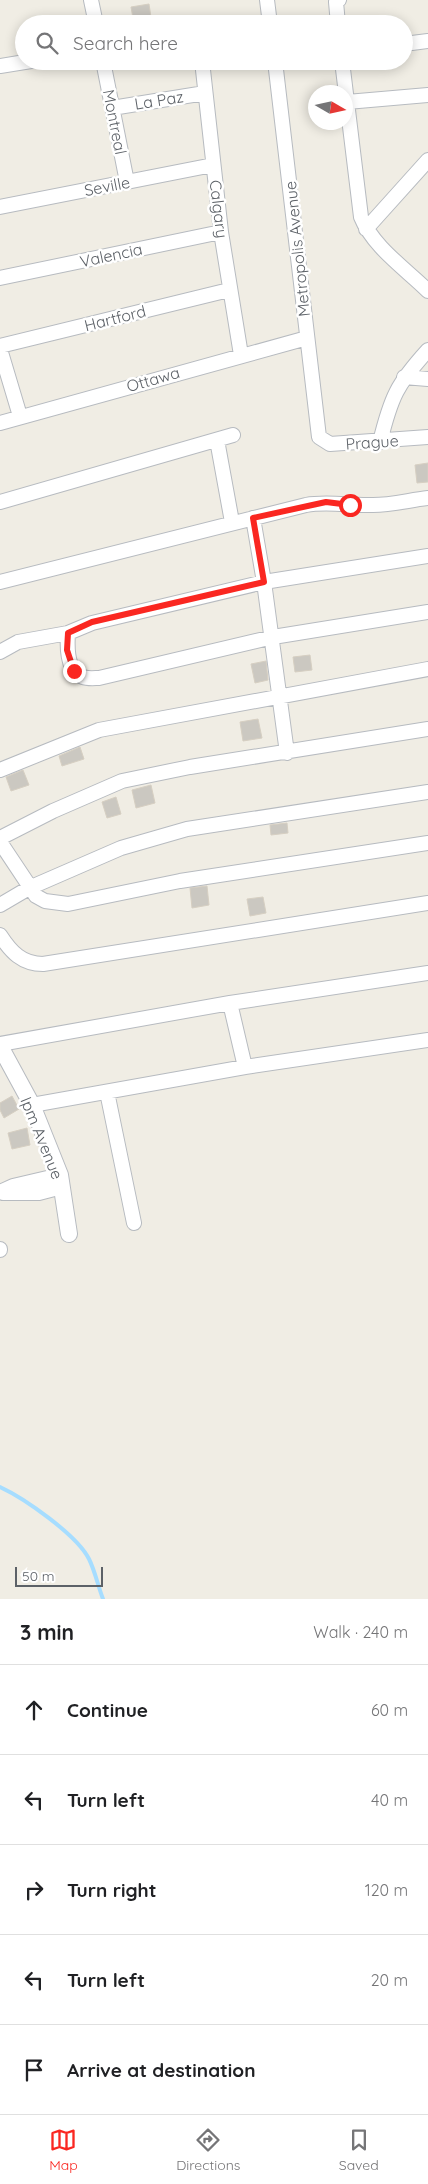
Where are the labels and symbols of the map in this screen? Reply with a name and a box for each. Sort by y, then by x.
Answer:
north arrow [308,85,353,130]
street label: La Paz [133,86,185,114]
street label: Montreal [99,88,131,156]
street label: Seville [82,172,132,200]
street label: Calgary [206,179,232,239]
street label: Metropolis Avenue [280,180,314,318]
street label: Valencia [78,239,144,271]
street label: Hartford [82,301,148,335]
street label: Ottawa [124,362,182,396]
street label: Prague [345,430,399,454]
route start [339,494,362,517]
route end [63,660,86,683]
street label: Ipm Avenue [16,1094,68,1182]
scale bar [15,1564,102,1587]

